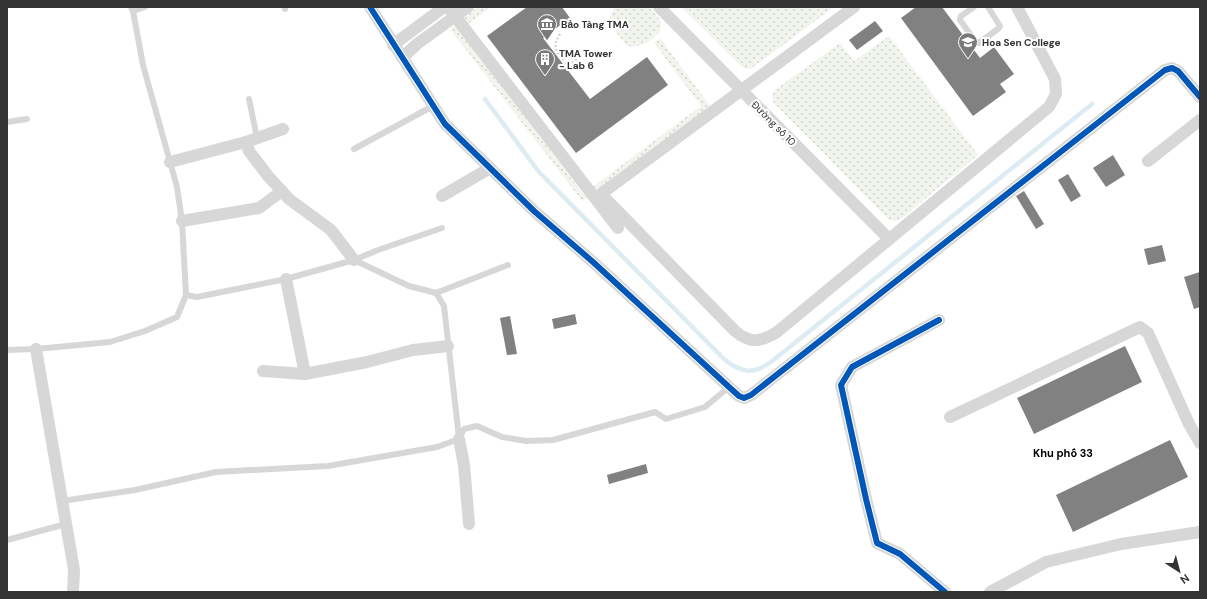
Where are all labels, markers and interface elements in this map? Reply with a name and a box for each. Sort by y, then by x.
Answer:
museum icon: Bảo Tàng TMA [536,13,558,41]
place label: Bảo Tàng TMA [561,18,629,31]
school or university icon: Hoa Sen College [957,31,979,59]
place label: Hoa Sen College [982,36,1061,49]
place label: TMA Tower - Lab 6 [559,47,612,72]
building icon: TMA Tower - Lab 6 [534,48,556,76]
street label: Đường số 10 [749,98,799,149]
district label: Khu phố 33 [1033,446,1093,460]
north arrow [1159,551,1199,591]
text: N [1178,571,1192,587]

